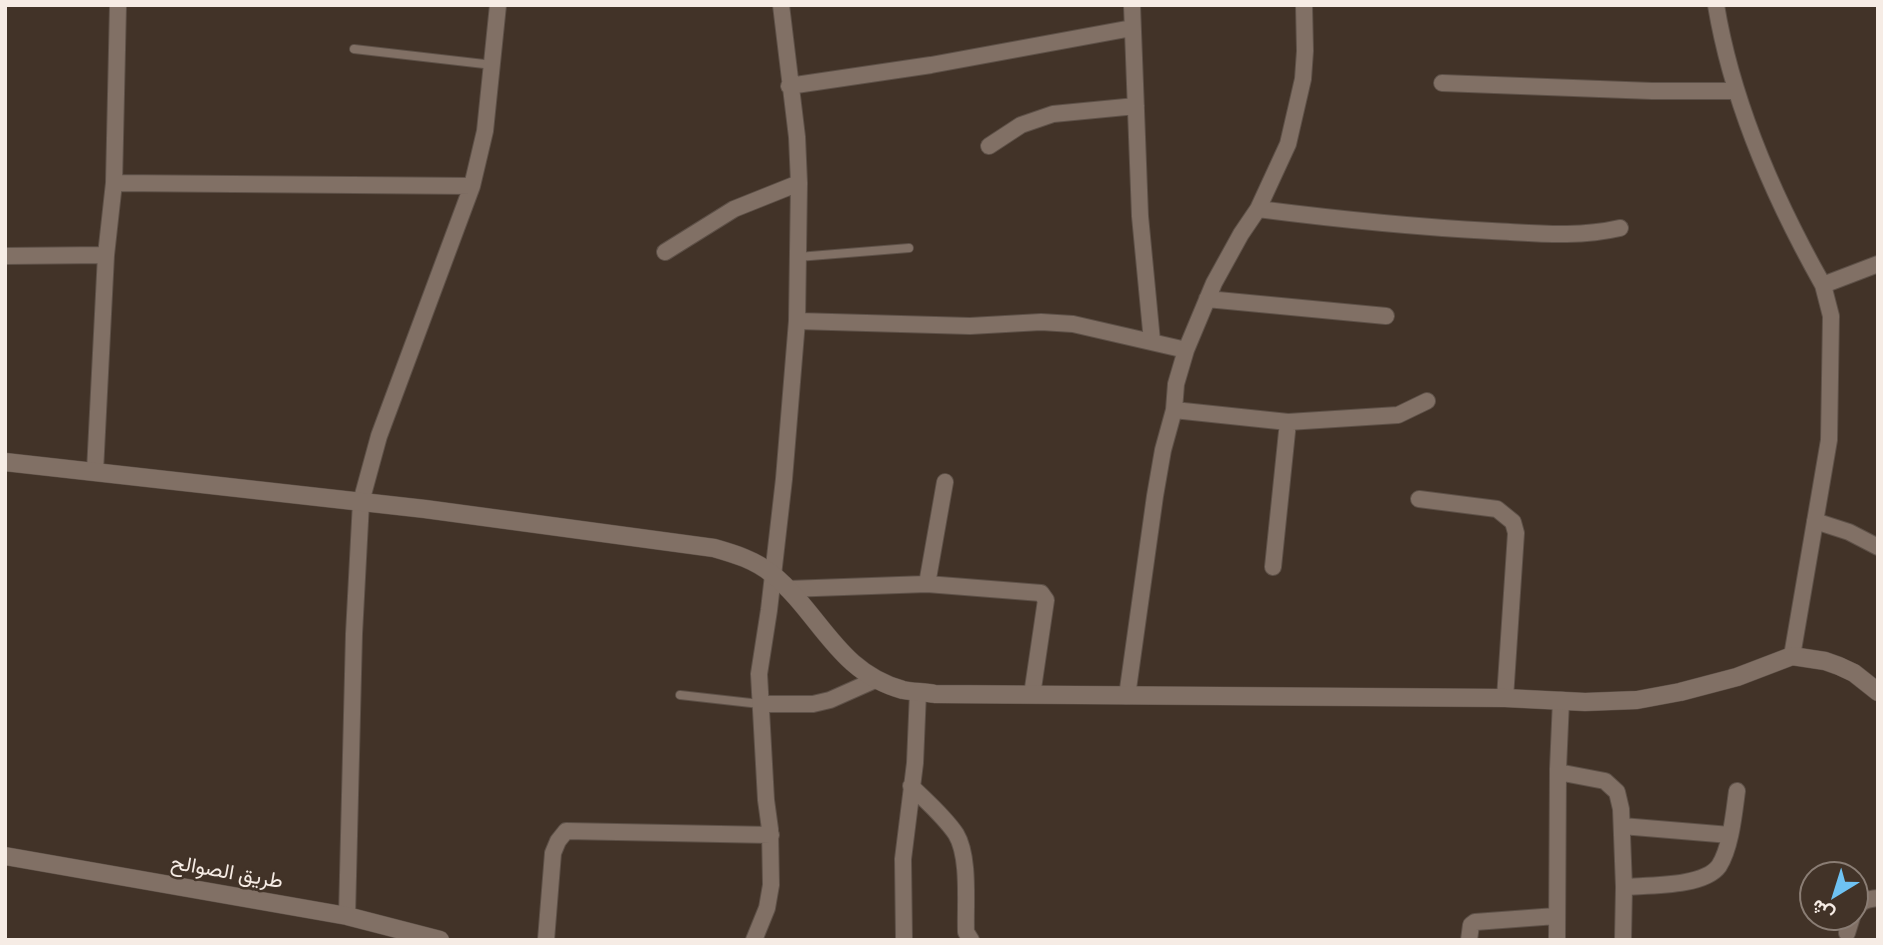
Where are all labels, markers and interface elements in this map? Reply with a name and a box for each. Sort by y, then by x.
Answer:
street label: طريق الصوالح [169,850,285,894]
north arrow [1799,861,1869,931]
text: ش [1807,895,1838,927]

